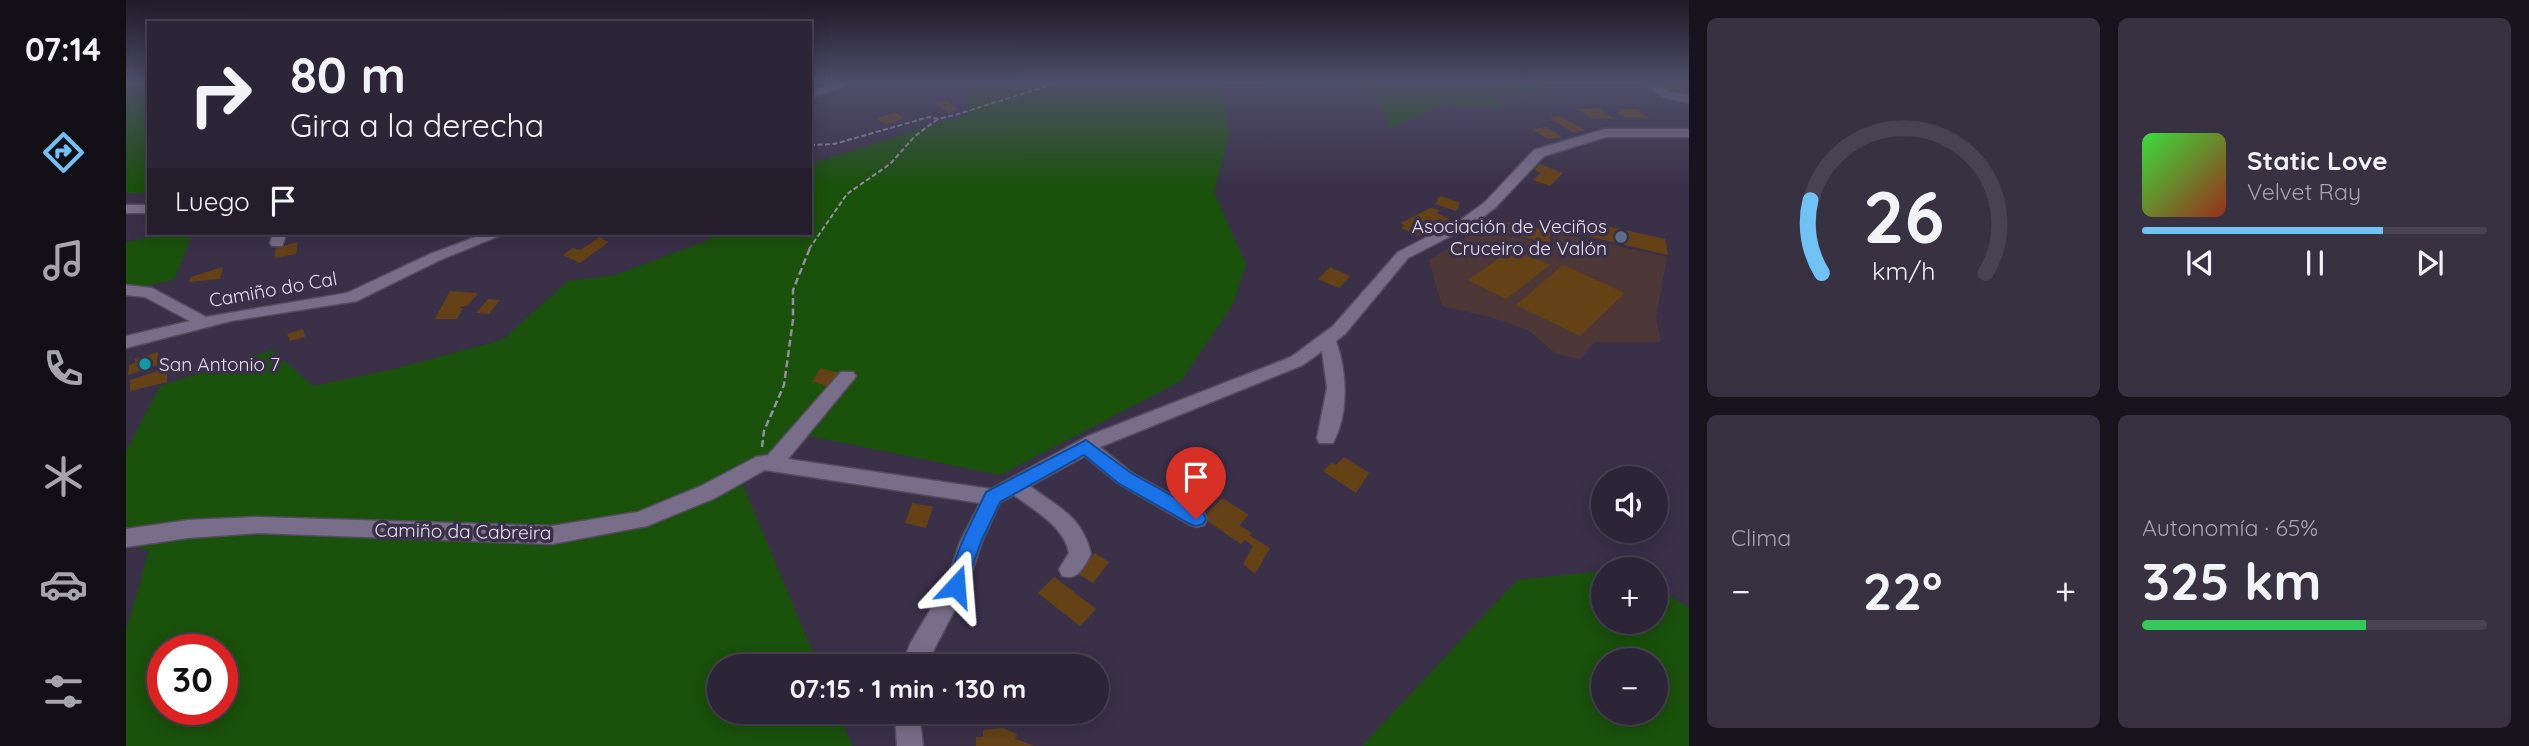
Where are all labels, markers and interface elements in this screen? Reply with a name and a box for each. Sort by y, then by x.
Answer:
text: 07:14 [25,29,101,69]
text: 80 m [290,44,406,105]
icon: right [175,49,266,140]
text: Gira a la derecha [290,105,544,145]
icon: directions [39,128,88,177]
text: Static Love [2247,144,2388,177]
text: 26 [1863,171,1944,262]
text: Velvet Ray [2247,177,2361,206]
icon: arrive [264,182,302,220]
text: Luego [175,185,250,218]
place label: Asociación de Veciños Cruceiro de Valón [1412,214,1607,260]
marker: Asociación de Veciños Cruceiro de Valón [1613,229,1629,245]
icon: music [39,236,88,285]
icon: previous [2181,244,2219,282]
icon: pause [2296,244,2334,282]
icon: next [2411,244,2449,282]
text: km/h [1872,255,1935,286]
street label: Camiño do Cal [207,266,339,312]
icon: phone [39,344,88,393]
place label: San Antonio 7 [159,352,280,376]
marker: San Antonio 7 [137,356,153,372]
pin [1166,447,1226,519]
icon: climate [39,452,88,501]
icon: arrive [1177,458,1215,496]
map controls [1591,466,1668,725]
button: sound [1591,466,1668,543]
text: Autonomía · 65% [2142,513,2318,542]
street label: Camiño da Cabreira [374,517,552,545]
text: Clima [1731,523,1791,552]
text: 325 km [2142,548,2322,613]
position arrow [919,549,993,623]
button: + [1591,557,1668,634]
text: 22° [1863,558,1942,623]
icon: car [39,560,88,609]
text: − [1731,567,1751,615]
text: + [2055,567,2076,615]
speed limit sign: 30 [147,634,238,725]
button: − [1591,648,1668,725]
icon: filters [39,667,88,716]
text: 07:15 · 1 min · 130 m [790,672,1026,705]

